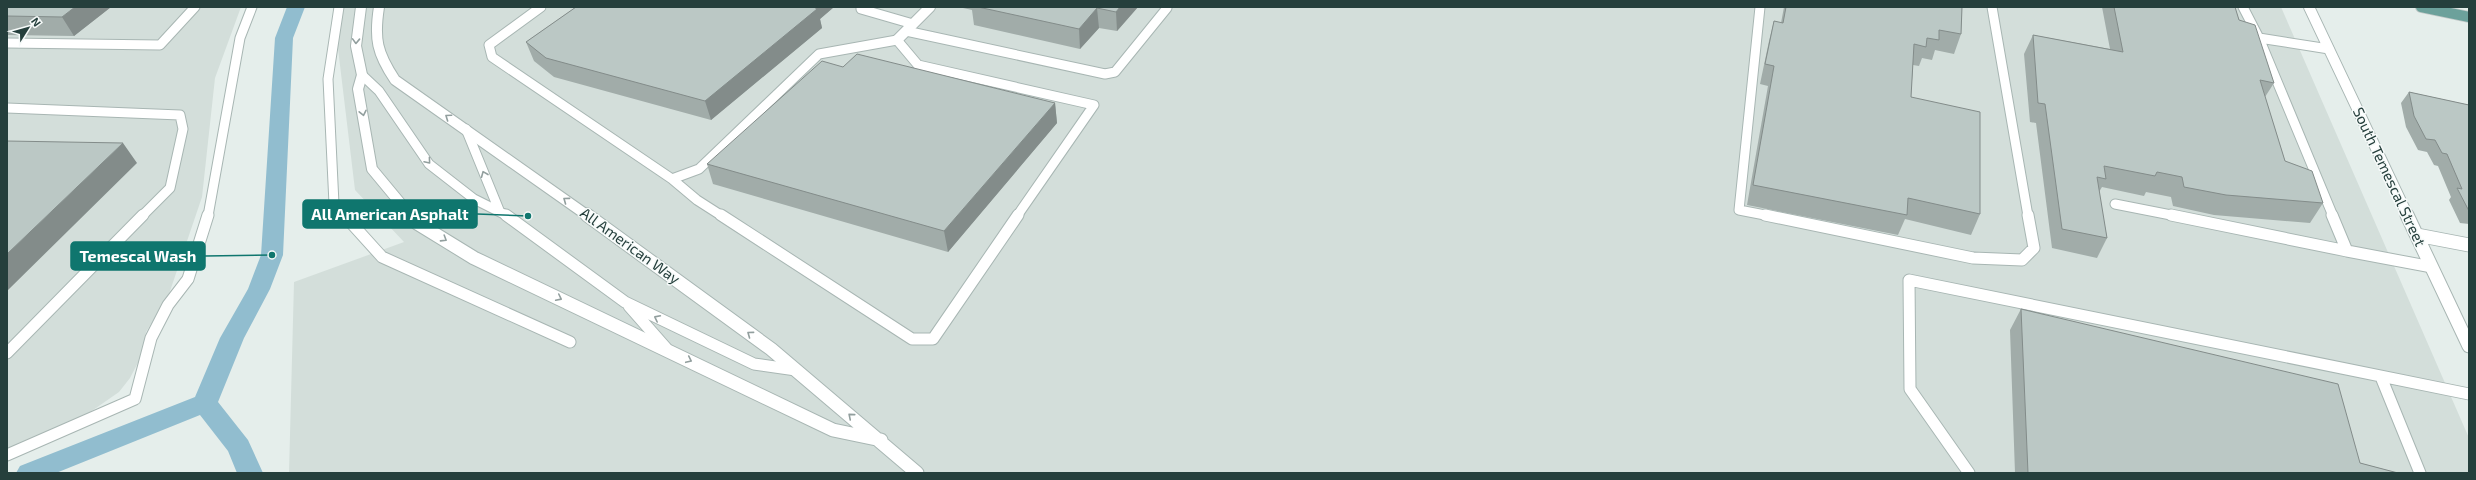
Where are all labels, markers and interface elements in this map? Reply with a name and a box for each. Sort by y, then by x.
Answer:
north arrow [8,8,48,48]
text: N [29,15,44,29]
one-way arrow [352,38,361,44]
street label: South Temescal Street [2350,104,2430,249]
one-way arrow [359,110,367,116]
one-way arrow [445,114,452,122]
one-way arrow [423,156,430,164]
one-way arrow [481,171,489,179]
one-way arrow [563,198,570,205]
callout: All American Asphalt [303,200,477,228]
street label: All American Way [577,203,684,287]
text: All American Asphalt [311,204,469,223]
one-way arrow [440,234,447,242]
callout: Temescal Wash [71,242,205,270]
text: Temescal Wash [80,246,196,265]
one-way arrow [555,293,563,301]
one-way arrow [653,315,661,323]
one-way arrow [748,332,755,339]
one-way arrow [685,355,692,363]
one-way arrow [849,413,856,420]

